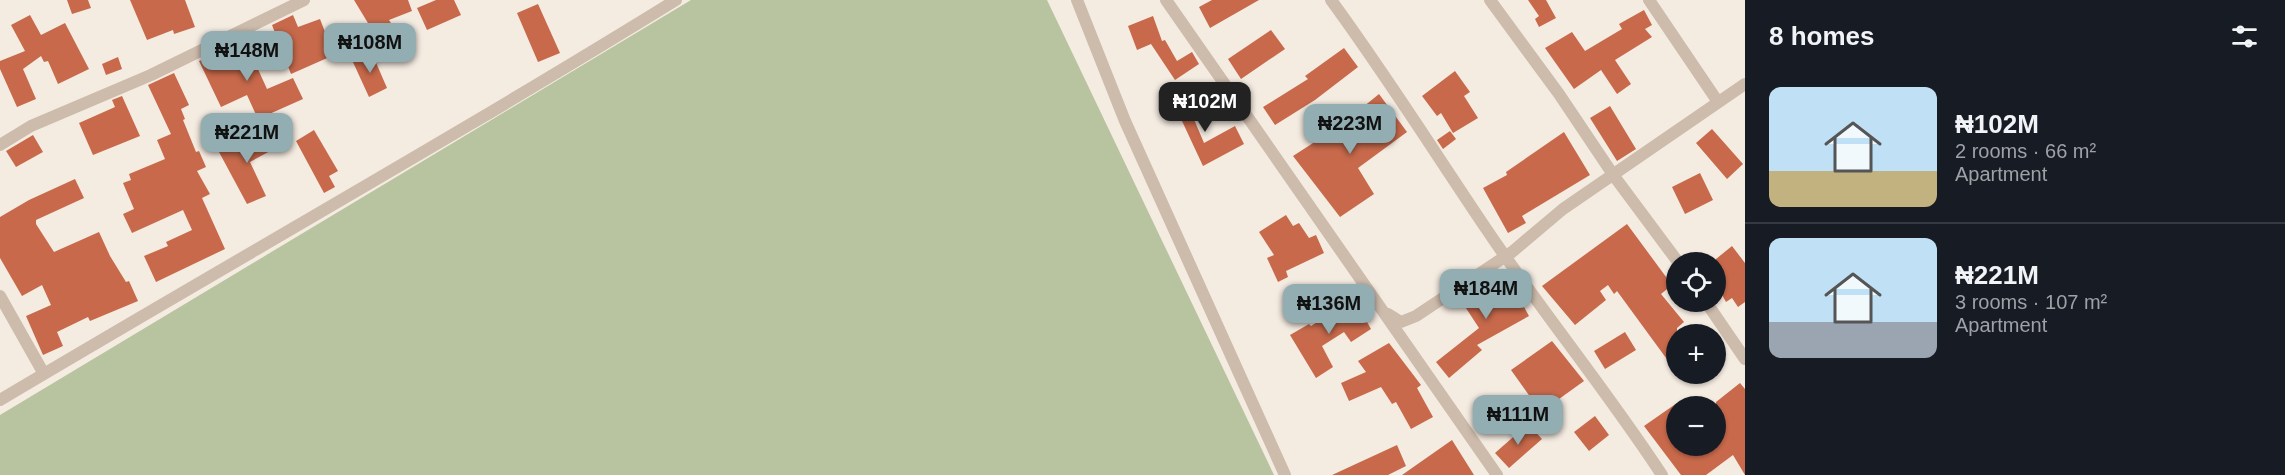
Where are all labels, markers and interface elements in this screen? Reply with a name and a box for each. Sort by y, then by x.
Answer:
icon: filters [2228,20,2261,53]
text: 8 homes [1769,21,1875,51]
pin: ₦108M [328,23,412,74]
pin: ₦148M [205,31,289,82]
text: ₦108M [338,31,402,53]
text: ₦148M [215,39,279,61]
pin: ₦102M [1163,82,1247,133]
text: ₦102M [1173,90,1237,112]
pin: ₦223M [1308,104,1392,155]
text: ₦102M [1955,109,2039,139]
icon: home [1817,111,1889,183]
text: ₦223M [1318,112,1382,134]
pin: ₦221M [205,113,289,164]
text: ₦221M [215,121,279,143]
text: 2 rooms · 66 m² [1955,140,2096,162]
text: Apartment [1955,163,2047,185]
map controls [1666,252,1726,456]
button: locate [1666,252,1726,312]
text: ₦221M [1955,260,2039,290]
icon: home [1817,262,1889,334]
pin: ₦184M [1444,269,1528,320]
text: ₦184M [1454,277,1518,299]
pin: ₦136M [1287,284,1371,335]
text: 3 rooms · 107 m² [1955,291,2107,313]
text: ₦136M [1297,292,1361,314]
text: Apartment [1955,314,2047,336]
button: + [1666,324,1726,384]
pin: ₦111M [1476,395,1560,446]
button: − [1666,396,1726,456]
text: ₦111M [1487,403,1549,425]

